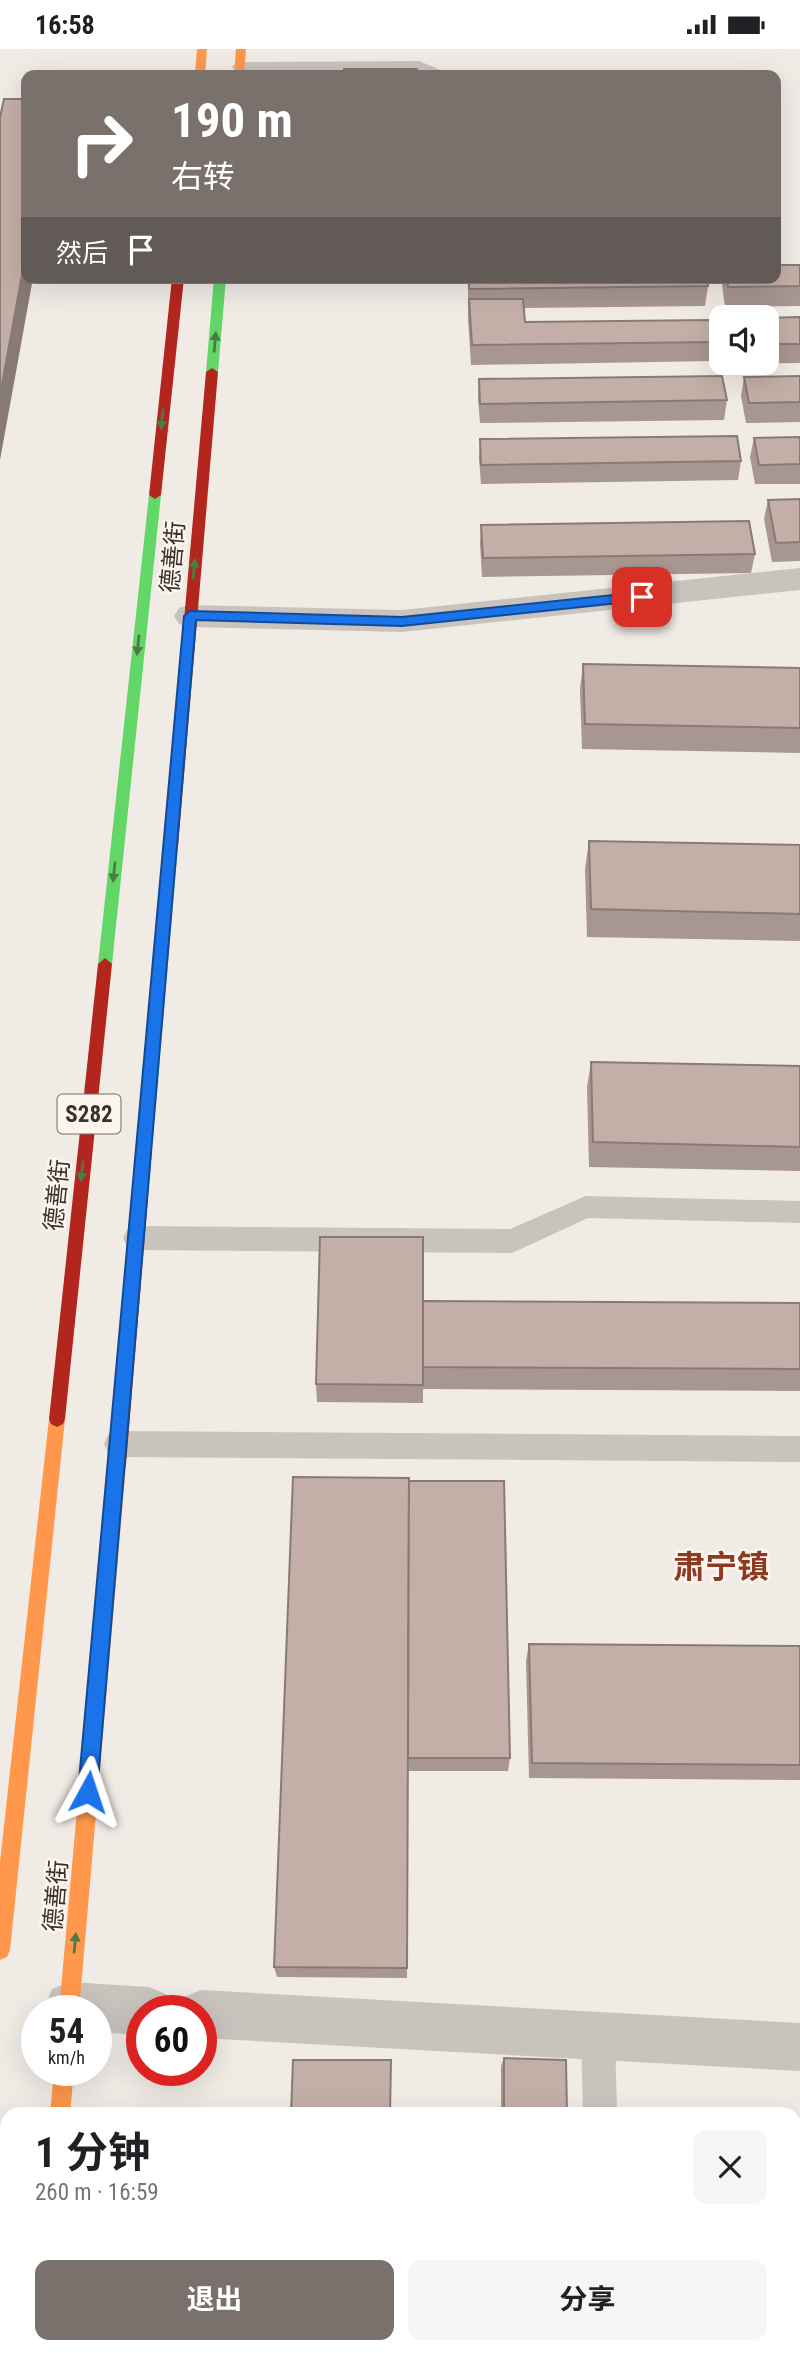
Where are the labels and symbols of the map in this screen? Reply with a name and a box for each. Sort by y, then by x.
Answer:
one-way arrow [210,331,221,353]
one-way arrow [157,408,168,430]
street label: 德善街 [156,520,190,594]
one-way arrow [189,558,200,580]
pin [612,567,672,627]
one-way arrow [132,635,143,657]
one-way arrow [108,861,119,883]
road number: S282 [57,1095,120,1133]
street label: 德善街 [39,1158,75,1232]
one-way arrow [77,1160,88,1182]
district label: 肃宁镇 [673,1548,769,1586]
position arrow [51,1755,125,1829]
street label: 德善街 [39,1859,73,1933]
one-way arrow [70,1932,81,1954]
speed limit sign: 60 [126,1995,217,2086]

